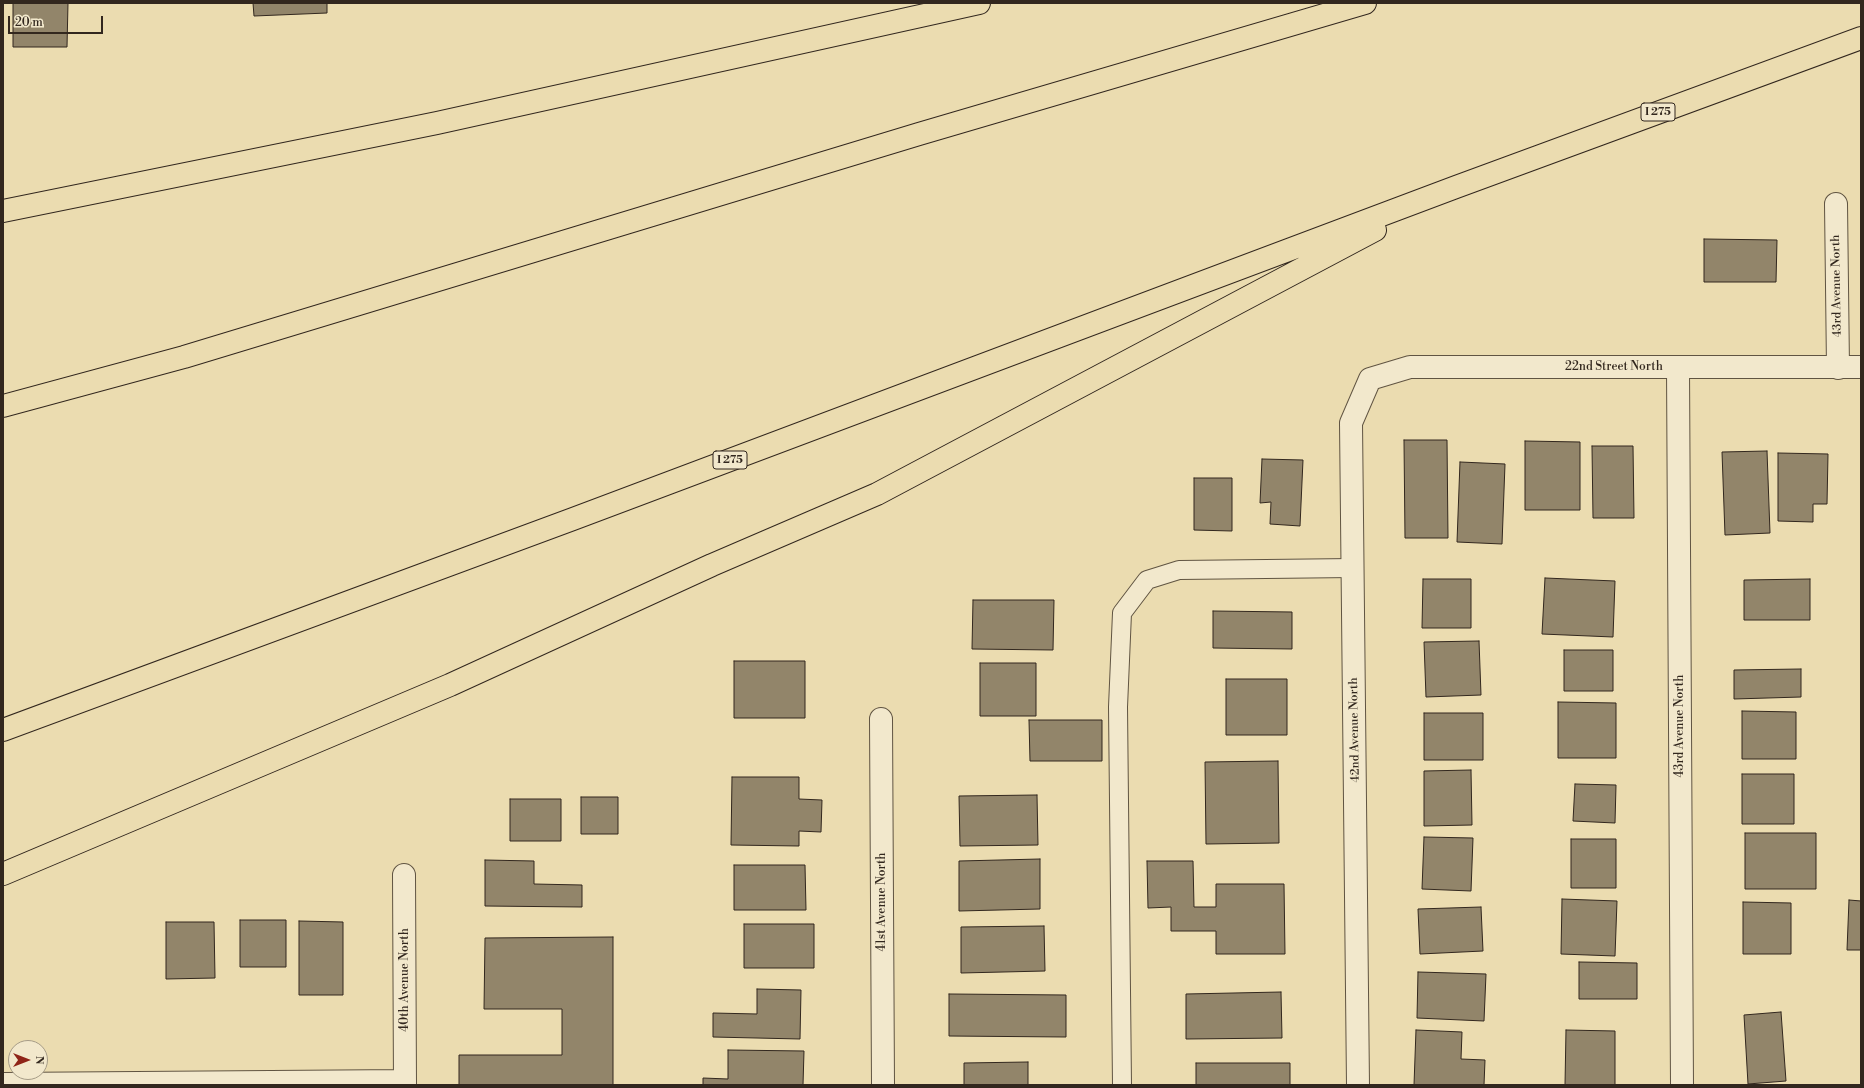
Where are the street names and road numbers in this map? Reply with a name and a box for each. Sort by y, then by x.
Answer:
road number: I 275 [1641,103,1675,121]
street label: 43rd Avenue North [1829,235,1845,337]
street label: 22nd Street North [1565,360,1663,374]
road number: I 275 [713,451,747,469]
street label: 43rd Avenue North [1673,675,1687,777]
street label: 42nd Avenue North [1347,677,1363,783]
street label: 41st Avenue North [875,853,889,951]
street label: 40th Avenue North [398,928,412,1032]

